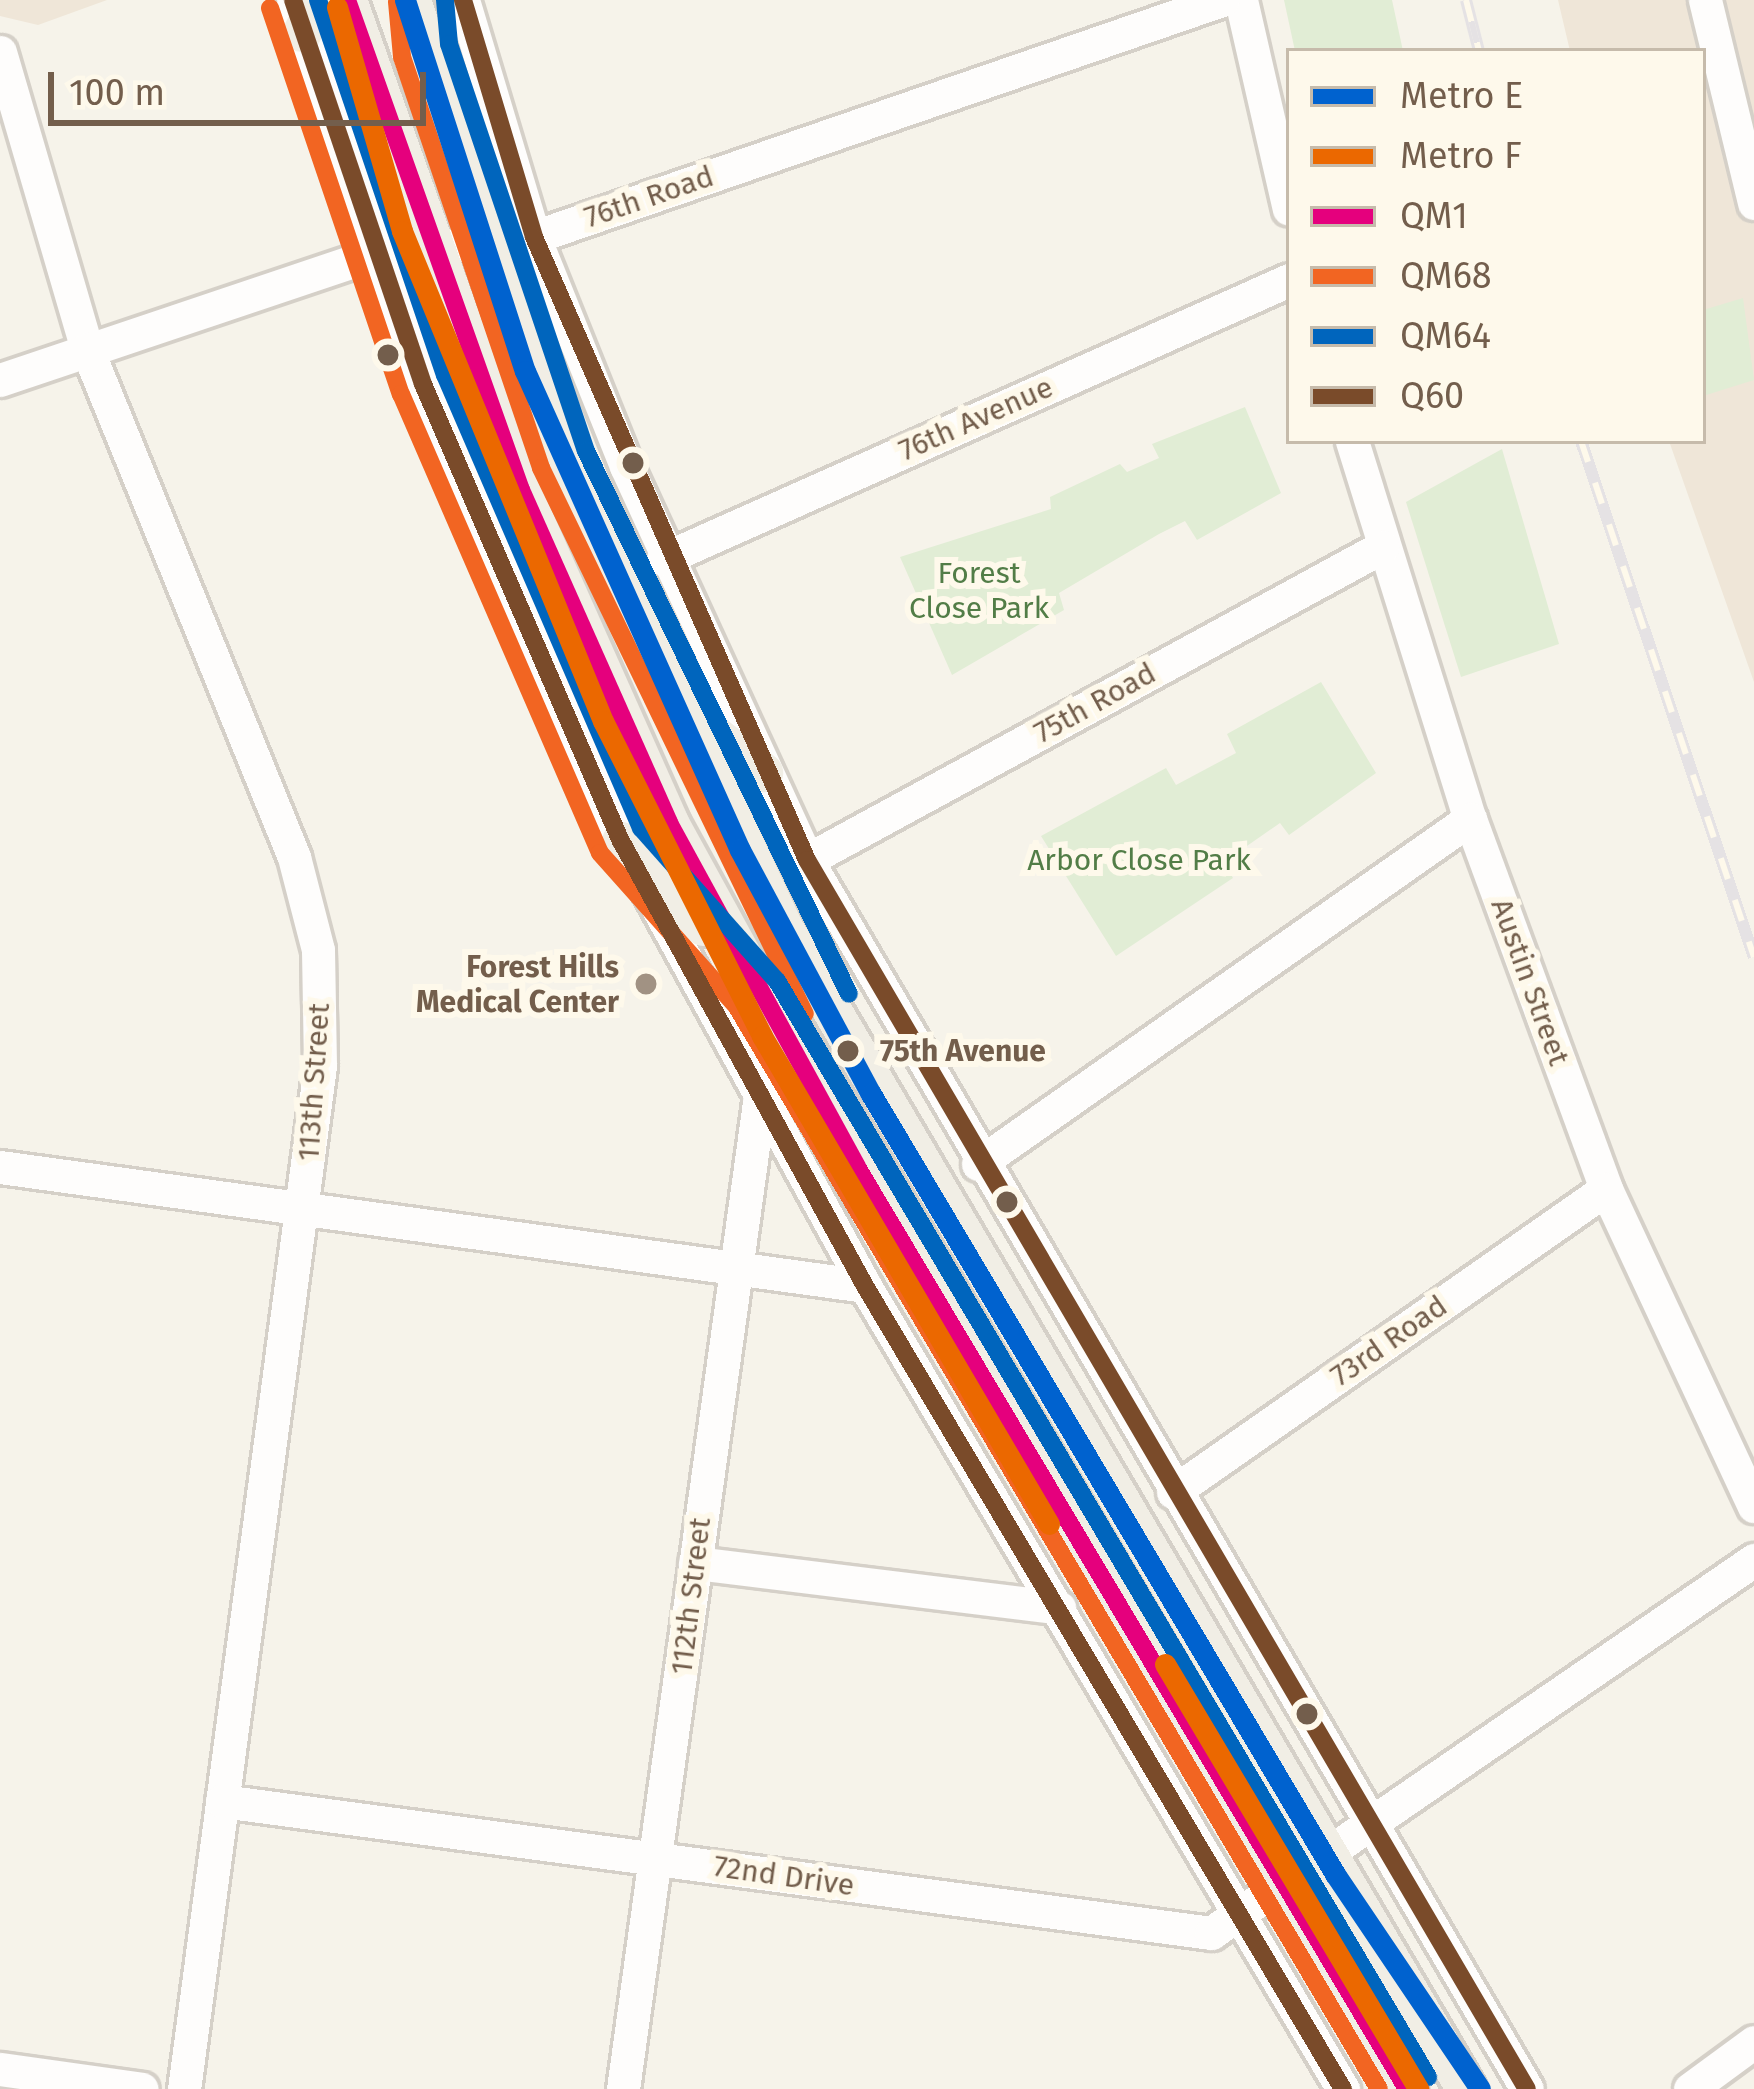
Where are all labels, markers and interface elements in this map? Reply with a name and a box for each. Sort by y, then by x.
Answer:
scale bar [54,48,432,122]
legend [1286,48,1706,444]
text: 100 m [69,71,165,115]
text: Metro E [1400,74,1523,118]
text: Metro F [1400,134,1522,178]
street label: 76th Road [580,158,718,236]
text: QM1 [1400,194,1468,238]
text: QM68 [1400,254,1492,298]
text: QM64 [1400,314,1491,358]
unlabelled marker [377,344,399,366]
street label: 76th Avenue [894,369,1058,469]
text: Q60 [1400,374,1464,418]
unlabelled marker [622,452,644,474]
park label: Forest Close Park [909,555,1049,626]
street label: 75th Road [1028,655,1162,751]
park label: Arbor Close Park [1027,842,1251,878]
street label: Austin Street [1483,894,1577,1070]
place label: Forest Hills Medical Center [416,949,619,1020]
marker: Forest Hills Medical Center [630,968,662,1000]
street label: 113th Street [291,1002,337,1162]
marker: 75th Avenue [827,1030,869,1072]
place label: 75th Avenue [880,1033,1046,1069]
unlabelled marker [996,1191,1018,1213]
street label: 73rd Road [1324,1288,1454,1394]
street label: 112th Street [663,1515,719,1677]
unlabelled marker [1296,1703,1318,1725]
street label: 72nd Drive [711,1848,857,1904]

